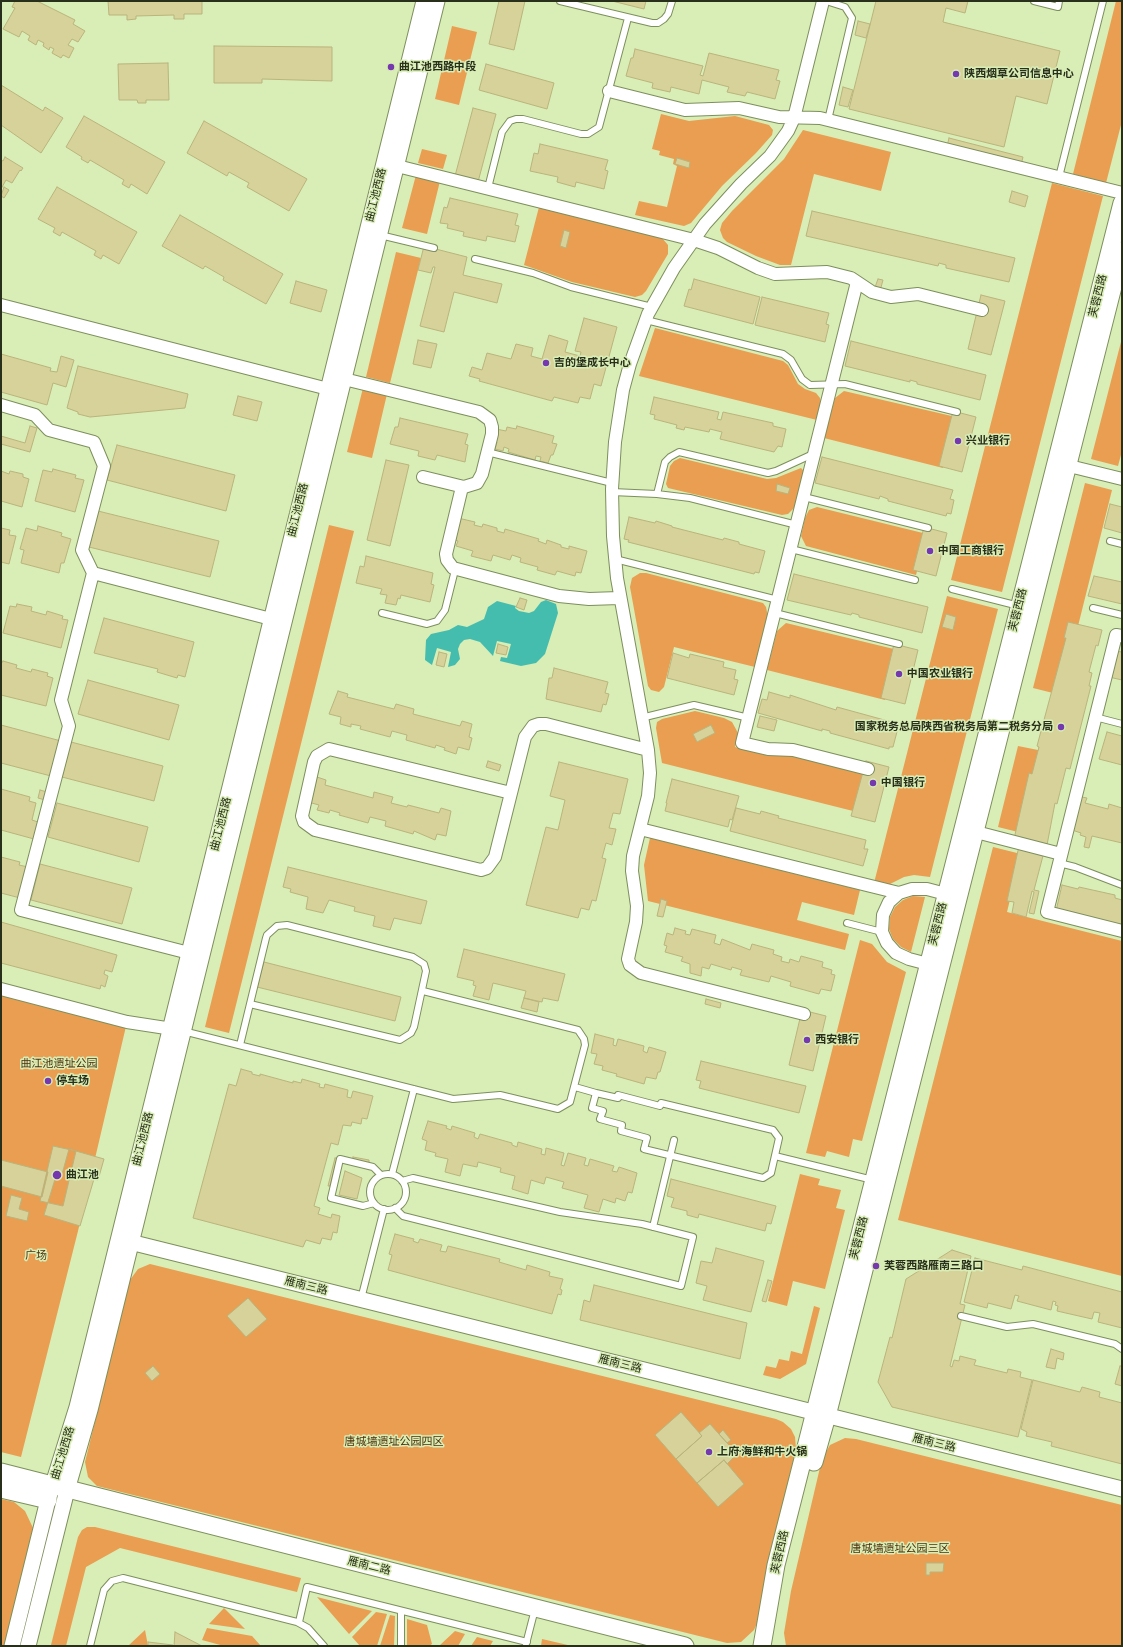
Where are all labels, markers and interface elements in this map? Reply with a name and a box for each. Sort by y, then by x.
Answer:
place label: 曲江池西路中段 [399,60,476,74]
marker: 曲江池西路中段 [386,62,396,72]
place label: 陕西烟草公司信息中心 [964,67,1074,81]
marker: 陕西烟草公司信息中心 [951,69,961,79]
street label: 曲江池西路 [363,167,389,223]
street label: 芙蓉西路 [1086,273,1110,319]
place label: 吉的堡成长中心 [554,356,631,370]
marker: 吉的堡成长中心 [541,358,551,368]
place label: 兴业银行 [966,434,1010,448]
marker: 兴业银行 [953,436,963,446]
street label: 曲江池西路 [285,482,311,538]
place label: 中国工商银行 [938,544,1004,558]
marker: 中国工商银行 [925,546,935,556]
street label: 芙蓉西路 [1006,587,1030,633]
place label: 中国农业银行 [907,667,973,681]
marker: 中国农业银行 [894,669,904,679]
place label: 国家税务总局陕西省税务局第二税务分局 [855,720,1053,734]
marker: 国家税务总局陕西省税务局第二税务分局 [1056,722,1066,732]
place label: 中国银行 [881,776,925,790]
marker: 中国银行 [868,778,878,788]
street label: 曲江池西路 [208,796,234,852]
street label: 芙蓉西路 [926,901,950,947]
place label: 西安银行 [815,1033,859,1047]
marker: 西安银行 [802,1035,812,1045]
park label: 曲江池遗址公园 [21,1057,97,1071]
place label: 停车场 [56,1074,89,1088]
marker: 停车场 [43,1076,53,1086]
street label: 曲江池西路 [130,1111,156,1167]
place label: 曲江池 [66,1168,99,1182]
marker: 曲江池 [51,1169,63,1181]
street label: 芙蓉西路 [847,1215,871,1261]
park label: 广场 [25,1249,47,1263]
place label: 芙蓉西路雁南三路口 [884,1259,983,1273]
marker: 芙蓉西路雁南三路口 [871,1261,881,1271]
street label: 雁南三路 [283,1274,329,1298]
street label: 雁南三路 [597,1352,643,1376]
street label: 曲江池西路 [49,1425,77,1481]
street label: 雁南三路 [911,1431,957,1455]
park label: 唐城墙遗址公园四区 [345,1435,443,1449]
place label: 上府·海鲜和牛火锅 [717,1445,807,1459]
marker: 上府·海鲜和牛火锅 [704,1447,714,1457]
street label: 芙蓉西路 [769,1529,791,1575]
park label: 唐城墙遗址公园三区 [851,1542,949,1556]
street label: 雁南二路 [346,1554,392,1578]

